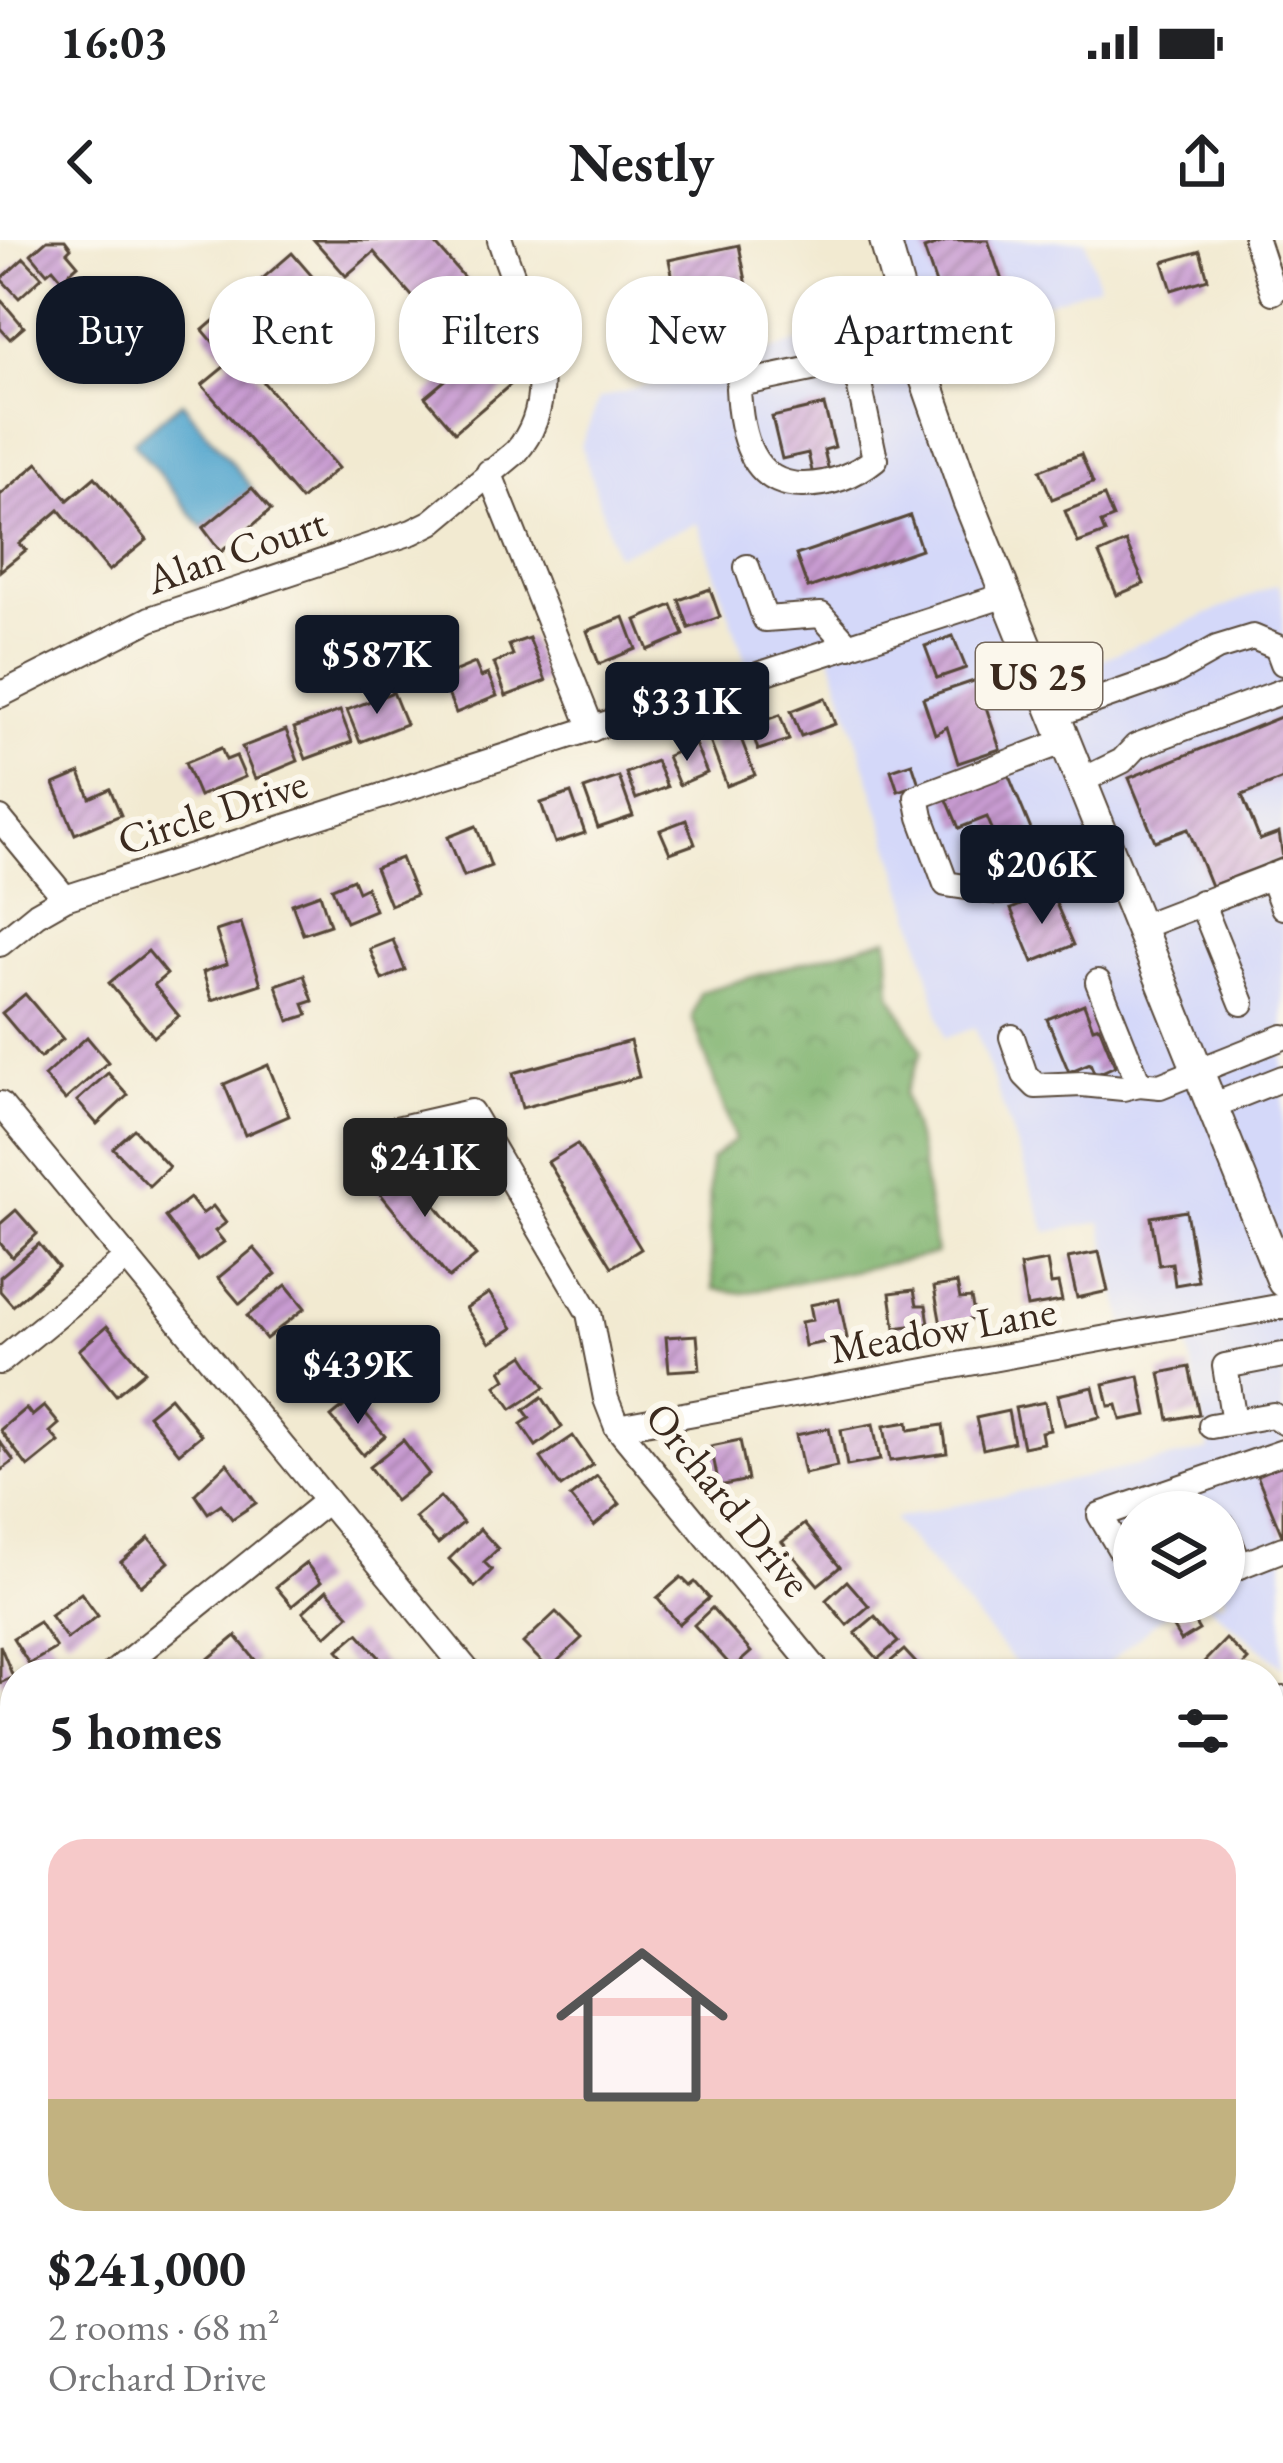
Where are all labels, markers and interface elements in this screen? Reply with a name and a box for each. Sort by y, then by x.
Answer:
text: 16:03 [60,13,168,71]
text: Nestly [569,127,714,197]
icon: back [48,129,114,195]
icon: share [1169,129,1235,195]
chip: Buy [36,276,185,384]
chip: Rent [209,276,375,384]
chip: Filters [399,276,582,384]
chip: New [606,276,768,384]
chip: Apartment [792,276,1055,384]
street label: Alan Court [138,494,333,607]
pin: $587K [293,615,461,717]
text: $587K [322,628,432,679]
road number: US 25 [976,643,1102,709]
pin: $331K [603,662,771,764]
text: $331K [632,675,742,726]
street label: Circle Drive [111,755,314,868]
pin: $206K [958,825,1126,927]
text: $206K [987,838,1097,889]
pin: $241K [341,1118,509,1220]
text: $241K [370,1131,480,1182]
street label: Meadow Lane [826,1283,1060,1376]
pin: $439K [274,1325,442,1427]
text: $439K [303,1338,413,1389]
street label: Orchard Drive [633,1391,824,1608]
map controls [1113,1491,1245,1623]
button: layers [1113,1491,1245,1623]
text: 5 homes [48,1698,222,1764]
icon: filters [1170,1698,1236,1764]
icon: home [534,1917,750,2133]
text: $241,000 [48,2235,246,2301]
text: 2 rooms · 68 m² [48,2301,280,2352]
text: Orchard Drive [48,2352,266,2403]

